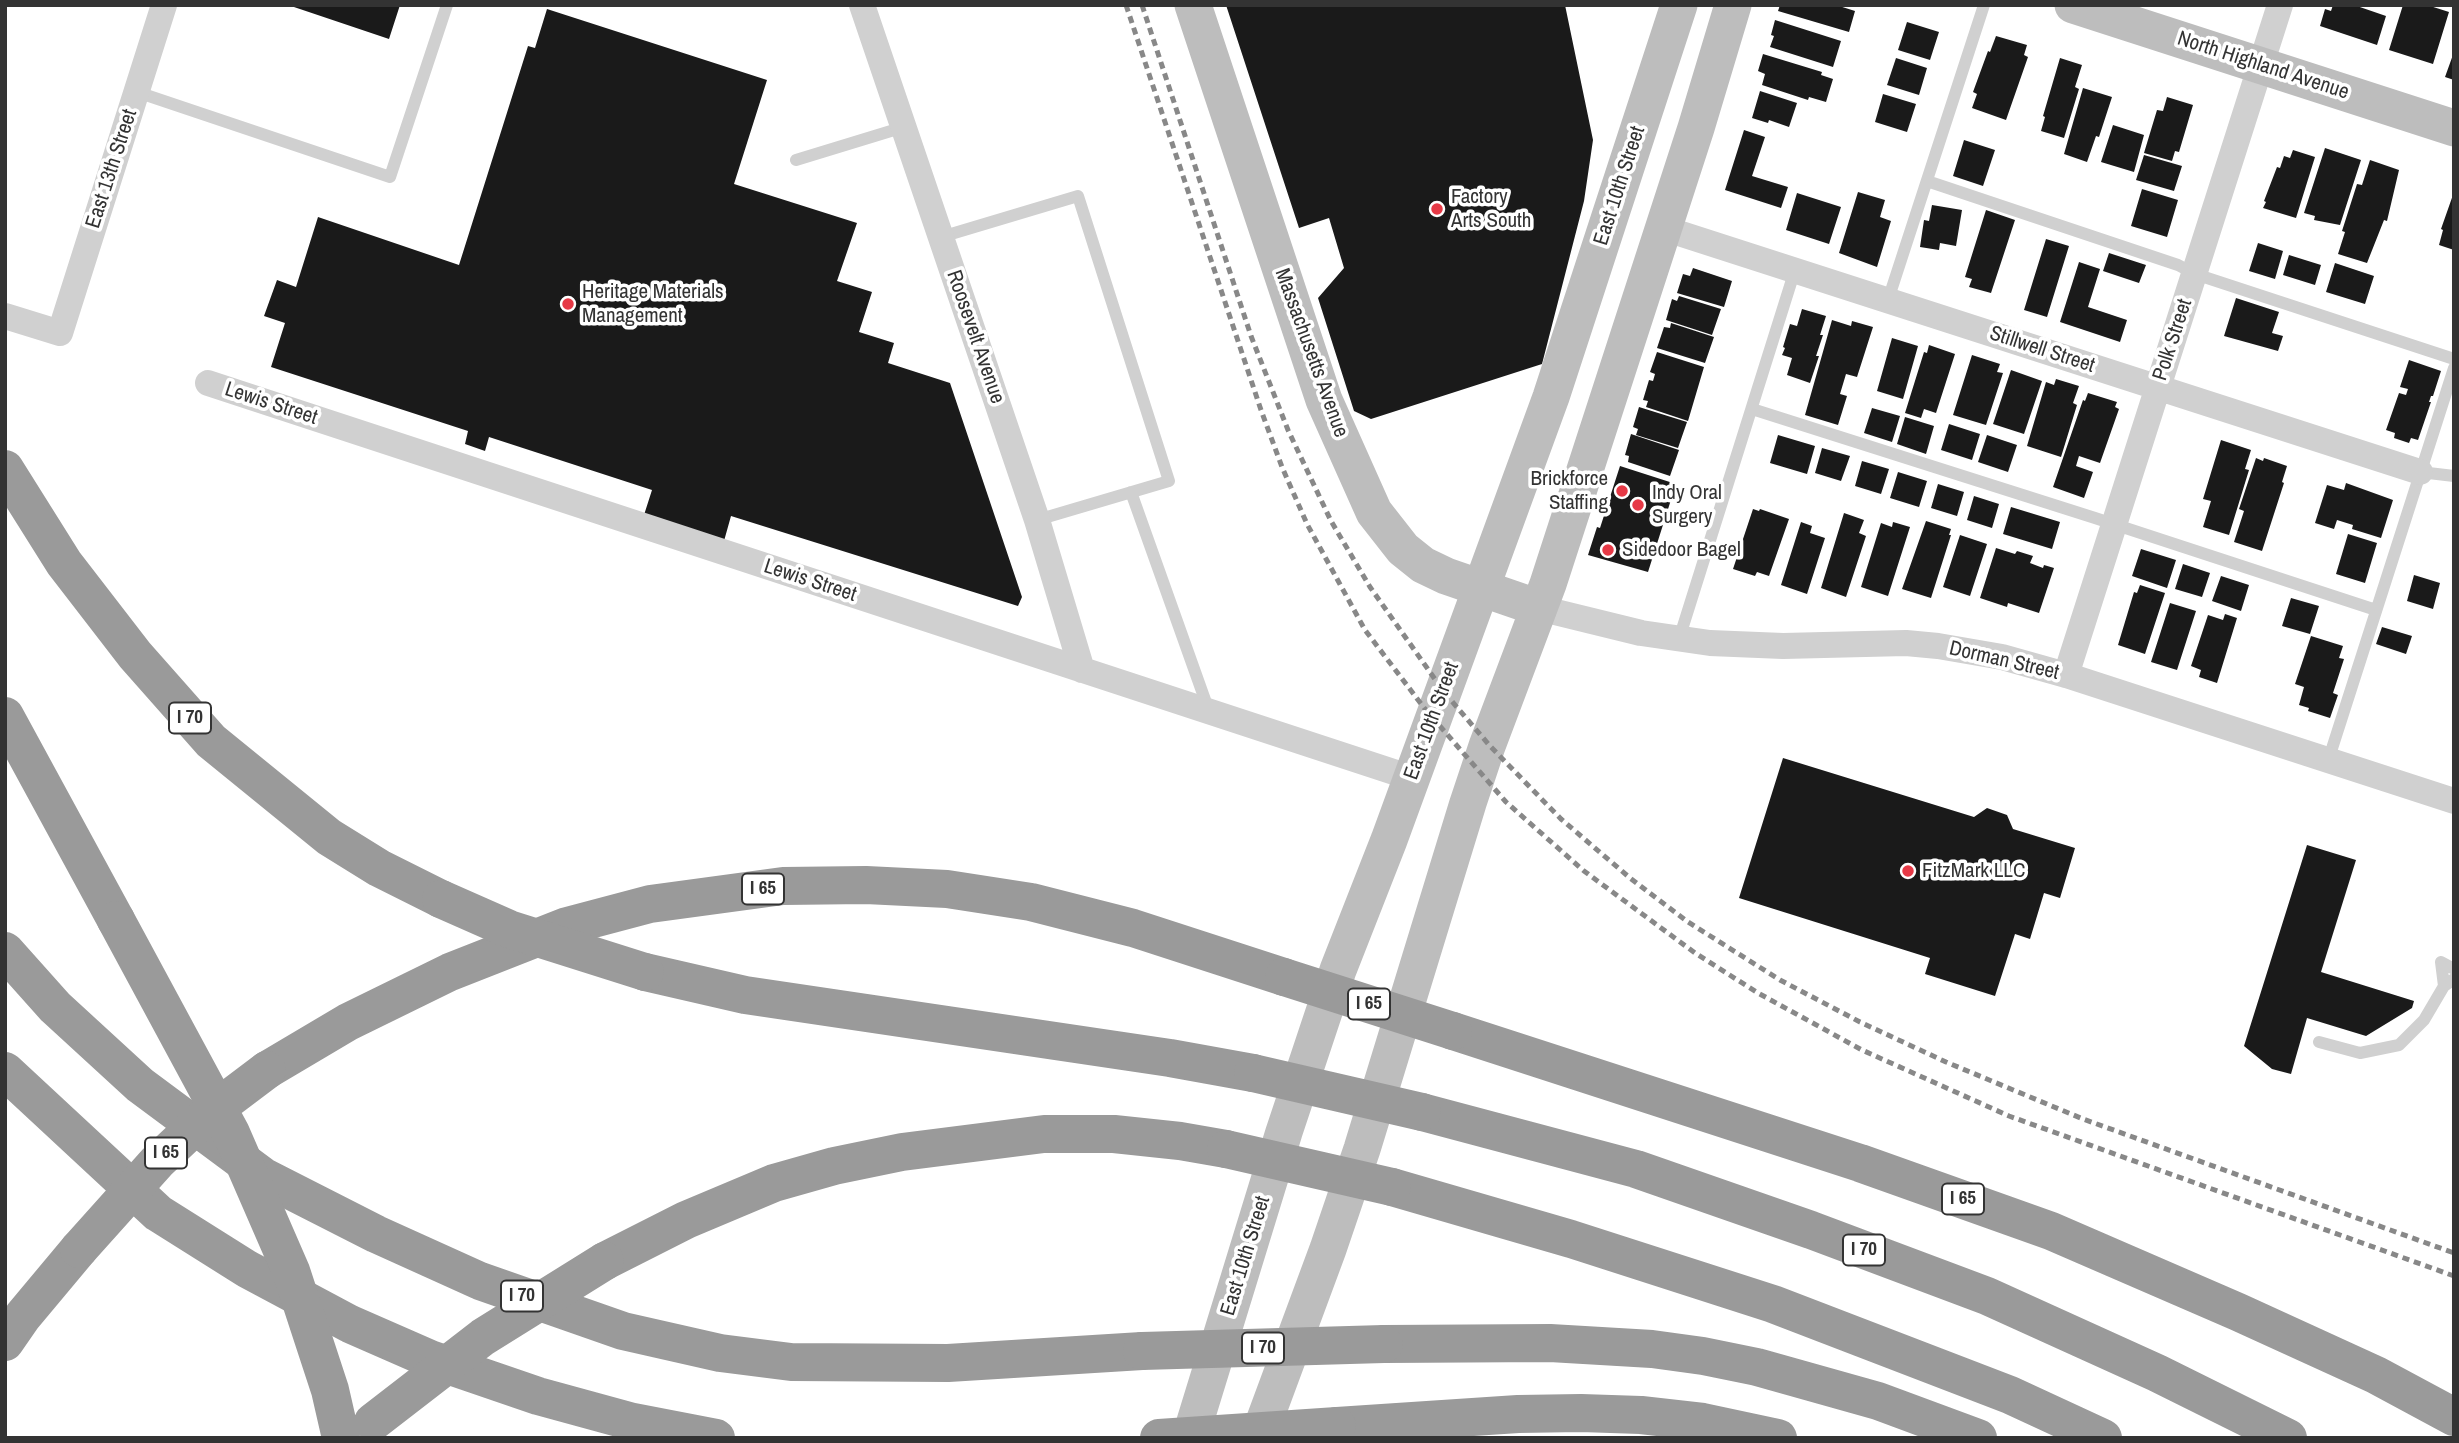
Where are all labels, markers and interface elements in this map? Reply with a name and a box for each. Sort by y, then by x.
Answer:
street label: North Highland Avenue [2174,26,2352,106]
street label: East 13th Street [81,106,143,232]
street label: East 10th Street [1589,123,1651,249]
place label: Factory Arts South [1451,184,1531,234]
marker: Factory Arts South [1429,201,1445,217]
street label: Massachusetts Avenue [1269,265,1353,441]
street label: Roosevelt Avenue [940,267,1010,407]
place label: Heritage Materials Management [582,279,724,329]
marker: Heritage Materials Management [560,296,576,312]
street label: Polk Street [2148,296,2198,384]
street label: Stillwell Street [1986,321,2098,379]
street label: Lewis Street [222,377,320,431]
place label: Brickforce Staffing [1530,466,1608,516]
place label: Indy Oral Surgery [1652,480,1722,530]
marker: Brickforce Staffing [1614,483,1630,499]
marker: Indy Oral Surgery [1630,497,1646,513]
place label: Sidedoor Bagel [1622,537,1741,563]
marker: Sidedoor Bagel [1600,542,1616,558]
street label: Lewis Street [761,554,859,608]
street label: Dorman Street [1947,636,2061,686]
street label: East 10th Street [1399,659,1465,783]
road number: I 70 [169,702,211,734]
place label: FitzMark LLC [1922,858,2025,884]
marker: FitzMark LLC [1900,863,1916,879]
road number: I 65 [742,874,784,904]
road number: I 65 [1348,988,1390,1020]
road number: I 65 [145,1138,187,1168]
road number: I 65 [1942,1184,1984,1214]
street label: East 10th Street [1216,1193,1276,1319]
road number: I 70 [1843,1234,1885,1266]
road number: I 70 [501,1280,543,1312]
road number: I 70 [1242,1332,1284,1364]

